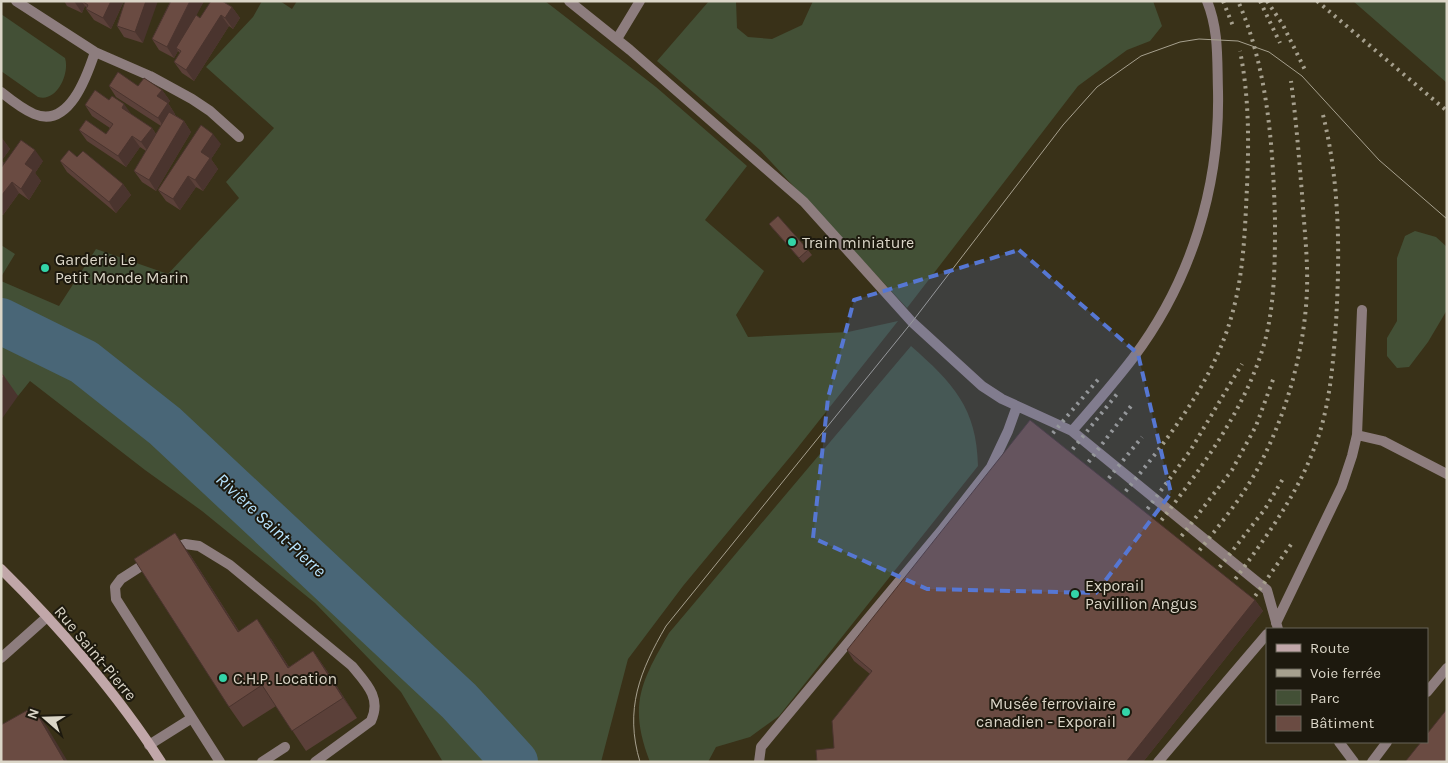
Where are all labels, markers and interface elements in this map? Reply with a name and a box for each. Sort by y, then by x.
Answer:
place label: Train miniature [802,233,914,252]
marker: Train miniature [786,236,798,248]
place label: Garderie Le Petit Monde Marin [55,250,189,287]
marker: Garderie Le Petit Monde Marin [39,262,51,274]
water label: Rivière Saint-Pierre [211,468,331,582]
place label: Exporail Pavillion Angus [1085,576,1197,613]
marker: Exporail Pavillion Angus [1069,588,1081,600]
street label: Rue Saint-Pierre [51,602,141,704]
legend [1266,628,1428,743]
text: Route [1310,639,1350,657]
text: Voie ferrée [1310,664,1381,682]
place label: C.H.P. Location [233,669,337,688]
marker: C.H.P. Location [217,672,229,684]
text: Parc [1310,689,1340,707]
north arrow [20,693,70,743]
place label: Musée ferroviaire canadien - Exporail [976,694,1116,731]
text: N [24,706,43,721]
marker: Musée ferroviaire canadien - Exporail [1120,706,1132,718]
text: Bâtiment [1310,714,1374,732]

